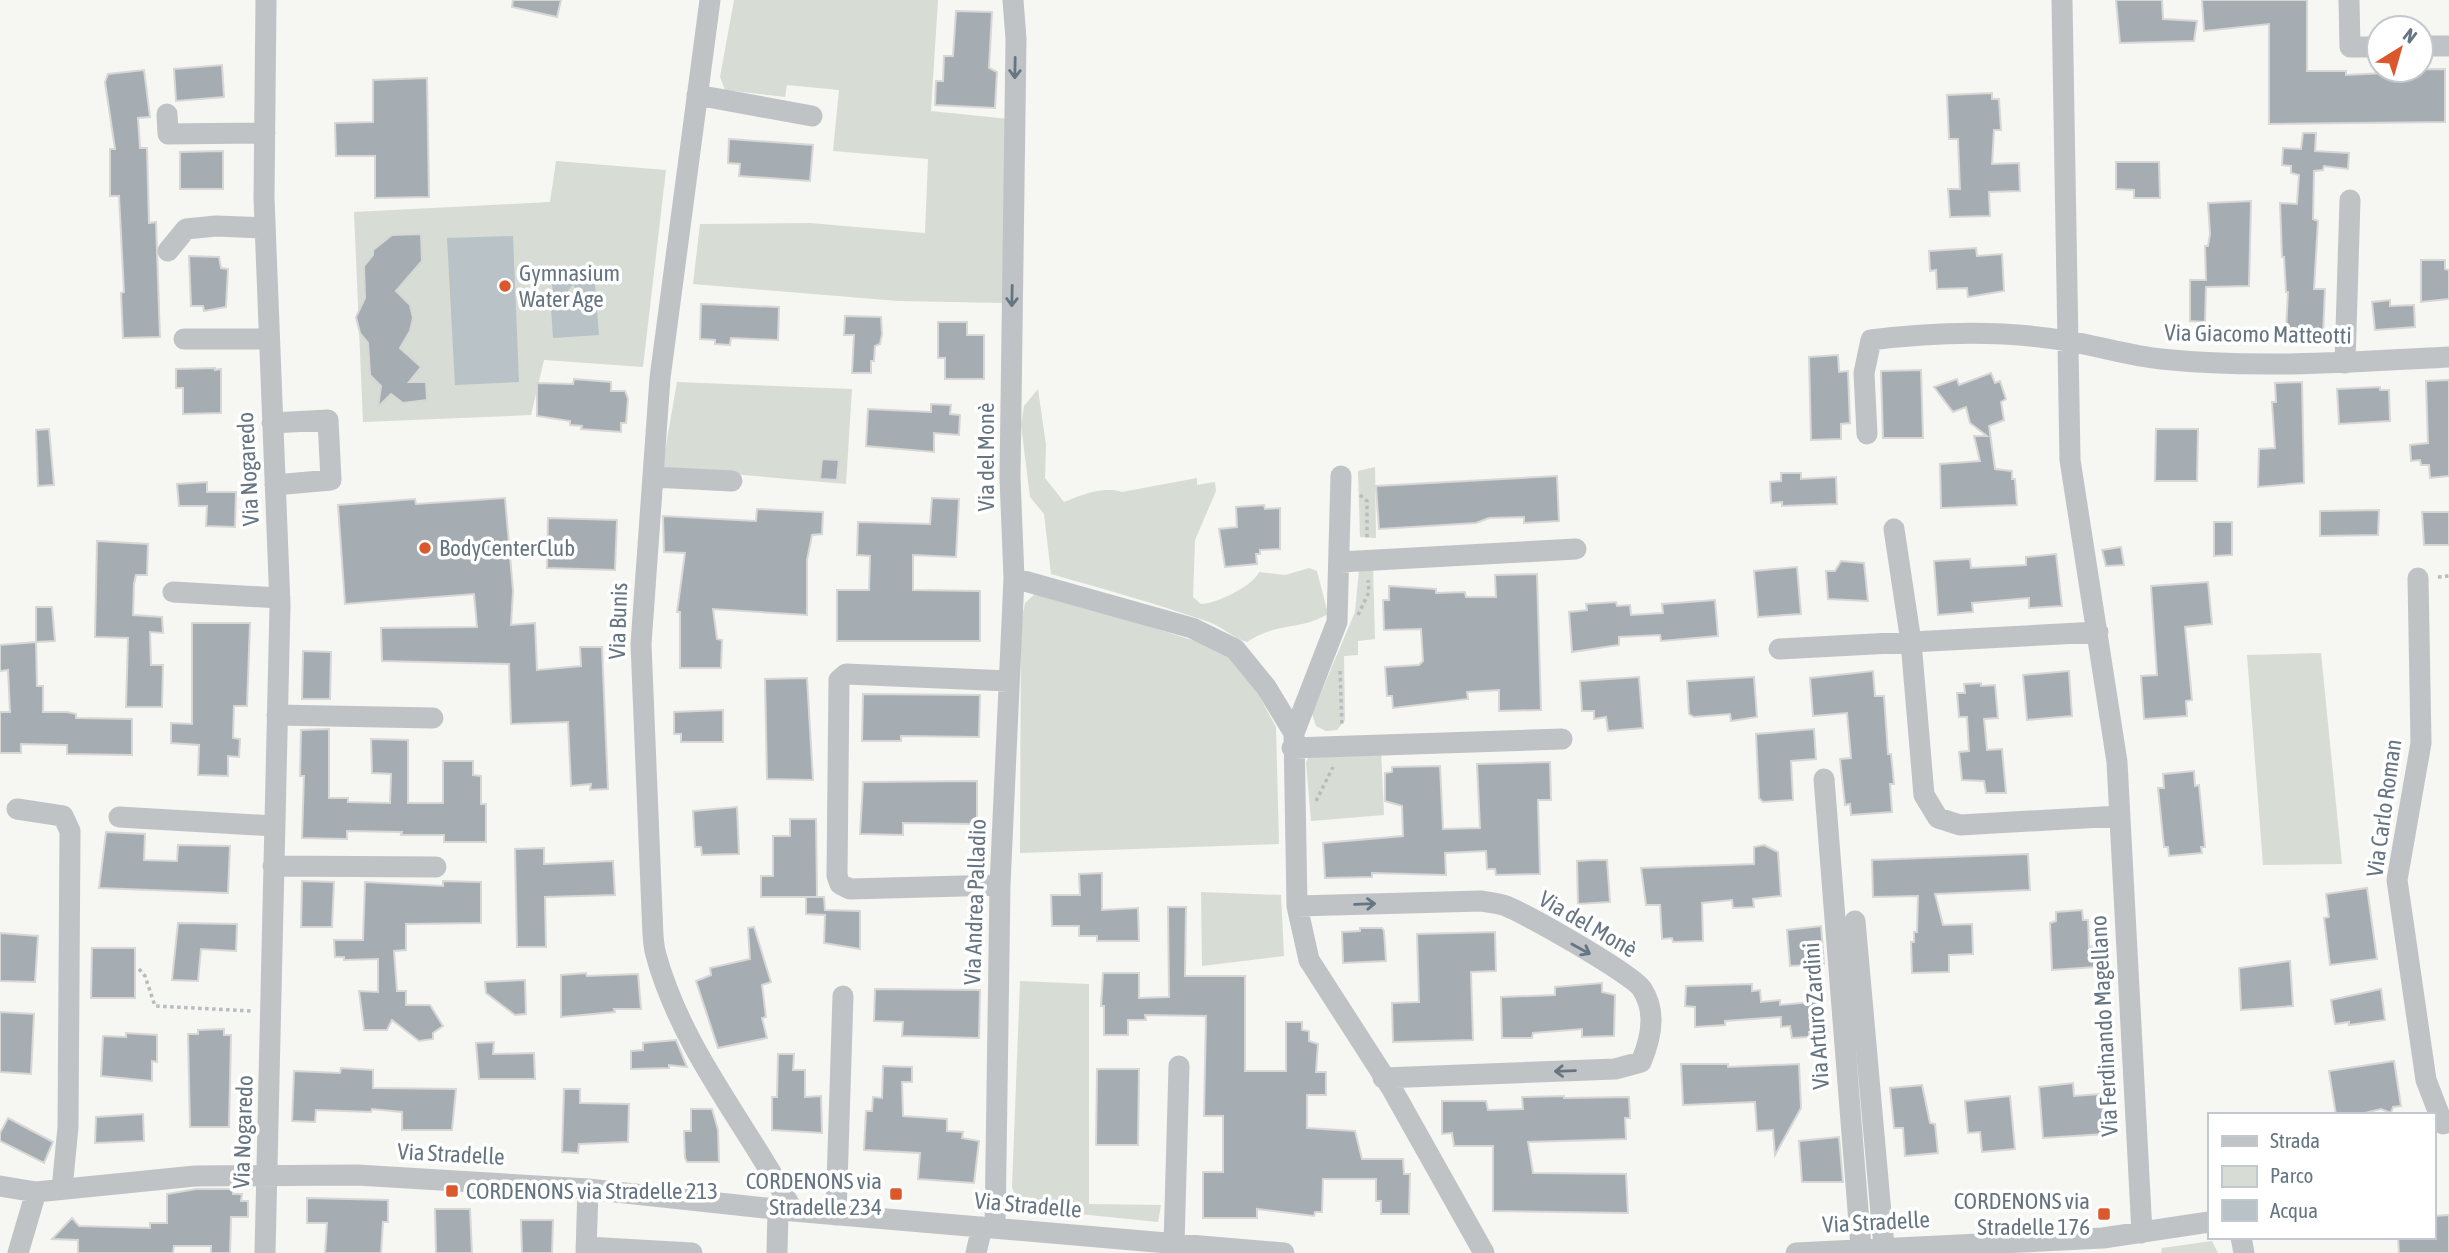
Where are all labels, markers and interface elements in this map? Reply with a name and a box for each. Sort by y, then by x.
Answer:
north arrow [2365,14,2435,84]
text: N [2399,23,2421,48]
one-way arrow [1009,56,1022,79]
place label: Gymnasium Water Age [519,260,620,312]
marker: Gymnasium Water Age [497,278,513,294]
one-way arrow [1006,284,1019,307]
street label: Via Giacomo Matteotti [2164,319,2352,349]
street label: Via del Monè [973,403,999,511]
street label: Via Nogaredo [232,412,264,526]
place label: BodyCenterClub [439,535,575,561]
marker: BodyCenterClub [417,540,433,556]
street label: Via Bunis [604,582,632,660]
street label: Via Carlo Roman [2361,737,2407,879]
street label: Via Andrea Palladio [959,818,991,986]
street label: Via del Monè [1534,886,1642,962]
one-way arrow [1353,897,1376,911]
street label: Via Ferdinando Magellano [2085,915,2123,1137]
one-way arrow [1570,942,1590,956]
street label: Via Arturo Zardini [1798,942,1834,1090]
one-way arrow [1554,1064,1577,1077]
street label: Via Nogaredo [228,1075,258,1189]
legend [2208,1113,2435,1239]
text: Strada [2270,1128,2320,1152]
street label: Via Stradelle [397,1138,505,1170]
text: Parco [2270,1163,2313,1187]
place label: CORDENONS via Stradelle 234 [746,1168,882,1220]
place label: CORDENONS via Stradelle 213 [466,1178,718,1204]
marker: CORDENONS via Stradelle 213 [444,1183,460,1199]
marker: CORDENONS via Stradelle 234 [888,1186,904,1202]
street label: Via Stradelle [973,1187,1083,1223]
place label: CORDENONS via Stradelle 176 [1954,1188,2090,1240]
text: Acqua [2270,1198,2318,1222]
street label: Via Stradelle [1822,1206,1930,1238]
marker: CORDENONS via Stradelle 176 [2096,1206,2112,1222]

